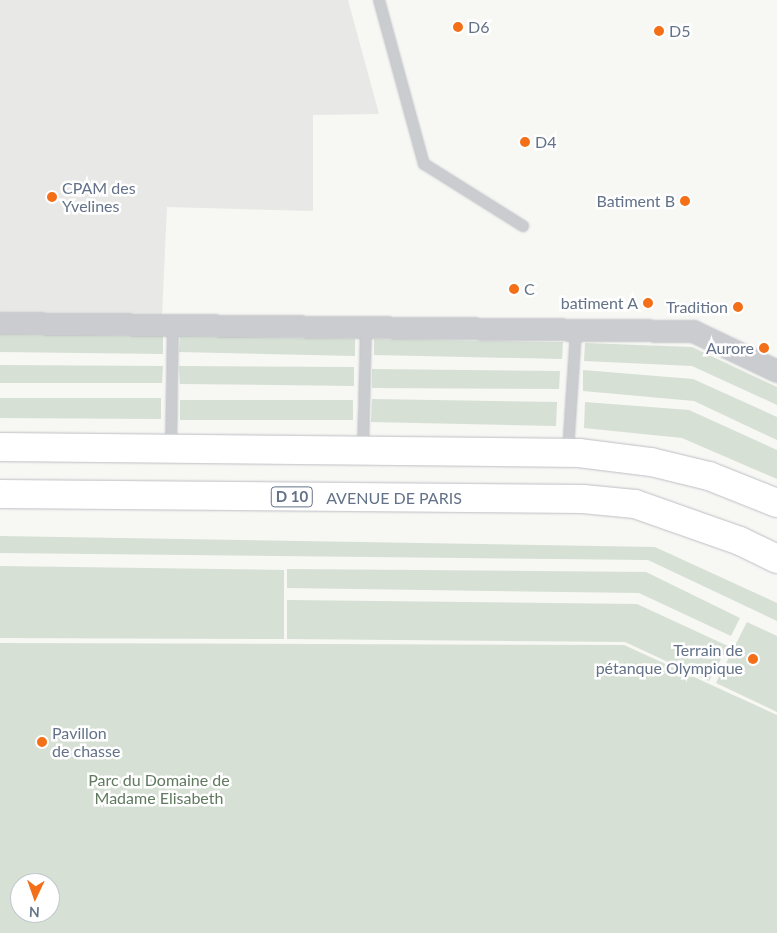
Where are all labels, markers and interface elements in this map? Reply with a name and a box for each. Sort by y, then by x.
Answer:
place label: D6 [468,17,489,37]
marker: D6 [452,21,464,33]
place label: D5 [669,21,690,41]
marker: D5 [653,25,665,37]
place label: D4 [535,132,556,152]
marker: D4 [519,136,531,148]
place label: CPAM des Yvelines [62,178,136,216]
marker: CPAM des Yvelines [46,191,58,203]
place label: Batiment B [596,191,675,211]
marker: Batiment B [679,195,691,207]
place label: C [524,279,535,299]
marker: C [508,283,520,295]
place label: batiment A [560,293,638,313]
marker: batiment A [642,297,654,309]
place label: Tradition [666,297,728,317]
marker: Tradition [732,301,744,313]
place label: Aurore [706,338,754,358]
marker: Aurore [758,342,770,354]
road number: D 10 [271,484,313,510]
street label: AVENUE DE PARIS [326,488,462,508]
place label: Terrain de pétanque Olympique [596,640,743,678]
marker: Terrain de pétanque Olympique [747,653,759,665]
place label: Pavillon de chasse [52,723,120,761]
marker: Pavillon de chasse [36,736,48,748]
park label: Parc du Domaine de Madame Elisabeth [88,770,230,808]
north arrow [10,873,60,923]
text: N [28,904,40,921]

